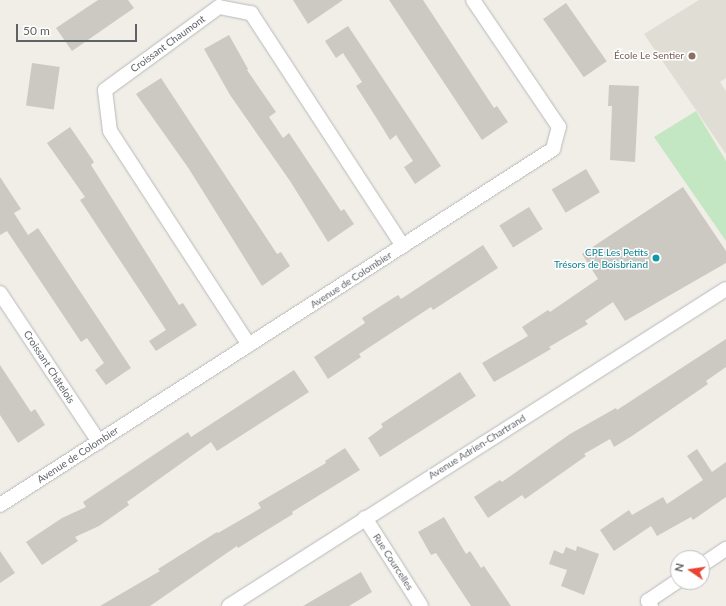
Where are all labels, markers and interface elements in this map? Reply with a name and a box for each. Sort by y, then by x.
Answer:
street label: Croissant Chaumont [128,13,208,75]
scale bar [18,16,139,42]
text: 50 m [23,23,50,38]
place label: École Le Sentier [614,50,684,62]
marker: École Le Sentier [687,51,697,61]
place label: CPE Les Petits Trésors de Boisbriand [554,246,648,270]
street label: Avenue de Colombier [308,249,394,311]
marker: CPE Les Petits Trésors de Boisbriand [651,253,661,263]
street label: Croissant Châtelois [21,328,77,406]
street label: Avenue Adrien-Chartrand [426,412,528,482]
street label: Avenue de Colombier [35,424,121,486]
street label: Rue Courcelles [370,531,416,593]
north arrow [670,550,710,590]
text: N [672,562,686,573]

